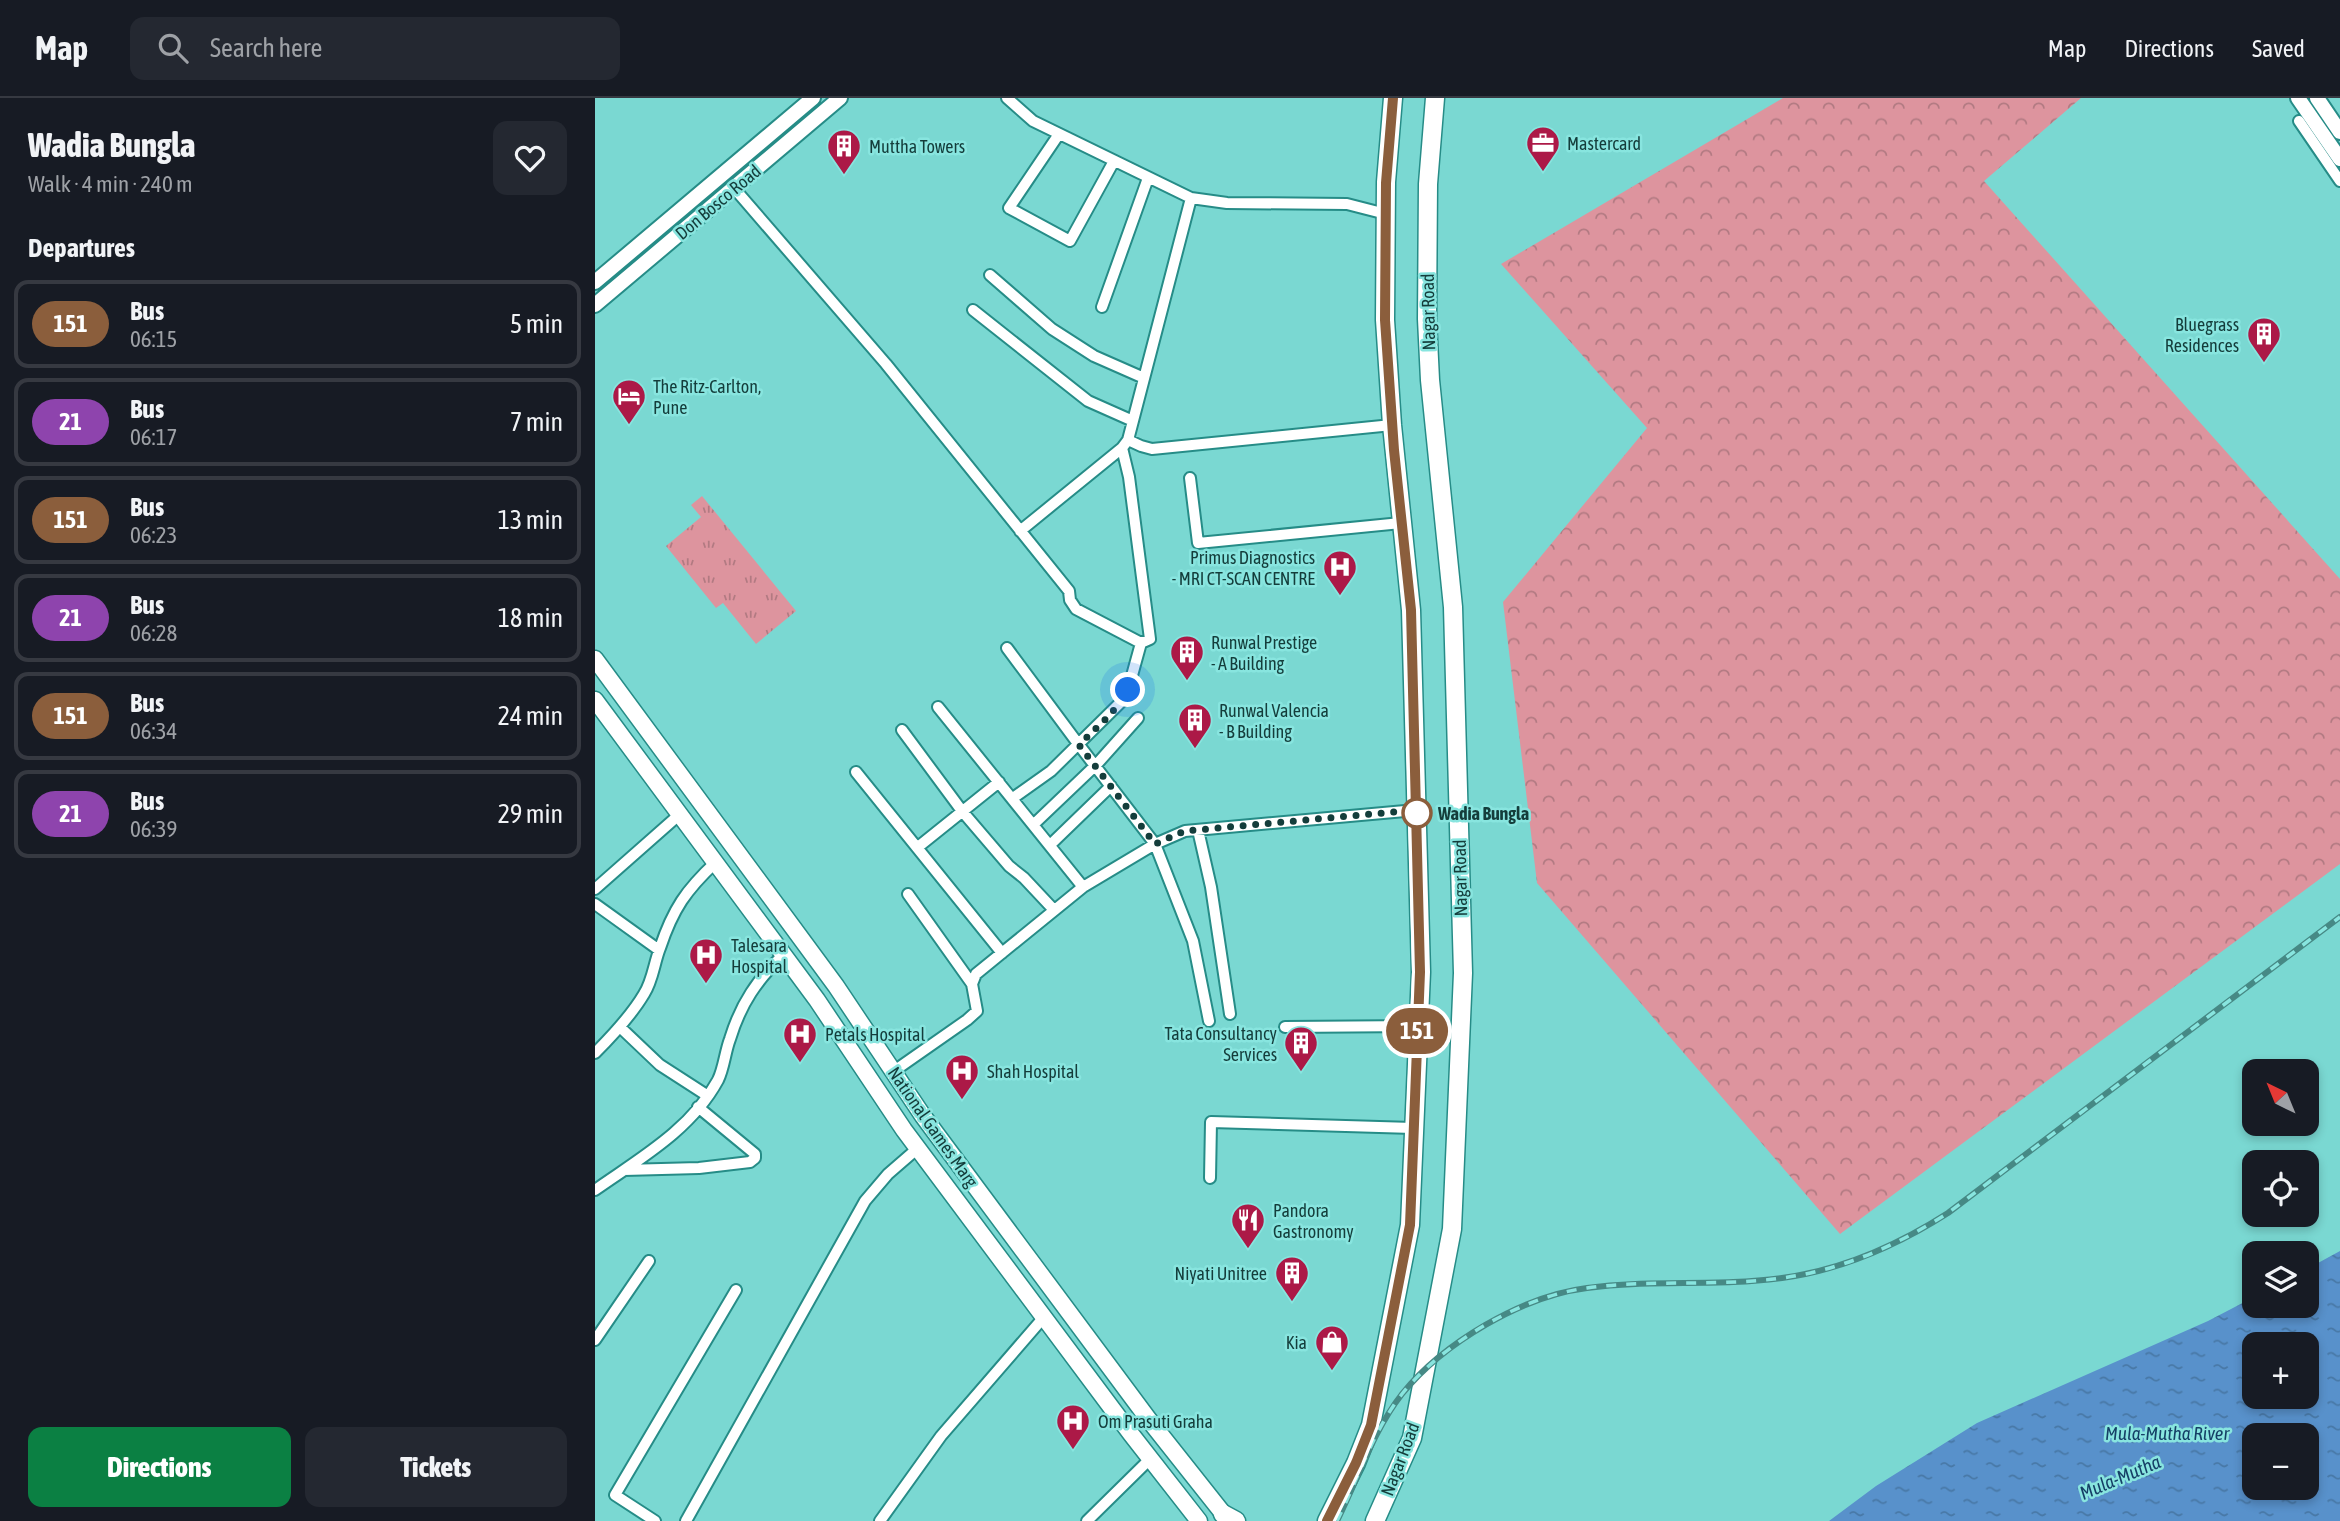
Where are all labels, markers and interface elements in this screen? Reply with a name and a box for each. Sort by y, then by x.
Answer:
search box [130,17,620,80]
text: Map [35,29,88,67]
icon: search [154,29,192,67]
text: Search here [210,33,322,63]
text: Map [2048,35,2086,62]
text: Directions [2124,35,2214,62]
text: Saved [2252,35,2305,62]
button: heart [493,121,567,195]
office icon: Mastercard [1524,124,1562,173]
text: Wadia Bungla [28,126,195,164]
building icon: Muttha Towers [825,127,863,176]
place label: Mastercard [1567,133,1641,154]
place label: Muttha Towers [869,136,965,157]
street label: Don Bosco Road [671,160,765,244]
text: Walk · 4 min · 240 m [28,171,192,197]
text: Departures [28,233,135,263]
street label: Nagar Road [1417,273,1439,351]
text: Bus [130,296,164,326]
text: 5 min [510,309,563,339]
text: 151 [54,310,87,337]
place label: Bluegrass Residences [2165,314,2239,356]
building icon: Bluegrass Residences [2245,315,2283,364]
text: 06:15 [130,326,177,352]
place label: The Ritz-Carlton, Pune [653,376,761,418]
hotel icon: The Ritz-Carlton, Pune [610,377,648,426]
text: Bus [130,394,164,424]
text: 7 min [510,407,563,437]
text: 21 [59,408,82,435]
text: 06:17 [130,424,177,450]
text: Bus [130,492,164,522]
text: 13 min [498,505,563,535]
text: 151 [54,506,87,533]
text: 06:23 [130,522,177,548]
place label: Primus Diagnostics - MRI CT-SCAN CENTRE [1172,547,1315,589]
hospital icon: Primus Diagnostics - MRI CT-SCAN CENTRE [1321,548,1359,597]
text: Bus [130,590,164,620]
text: 18 min [498,603,563,633]
text: 21 [59,604,82,631]
text: 06:28 [130,620,177,646]
place label: Runwal Prestige - A Building [1211,632,1317,674]
building icon: Runwal Prestige - A Building [1168,633,1206,682]
your location [1110,672,1145,707]
text: Bus [130,688,164,718]
place label: Runwal Valencia - B Building [1219,700,1329,742]
text: 24 min [498,701,563,731]
building icon: Runwal Valencia - B Building [1176,701,1214,750]
text: 151 [54,702,87,729]
text: 06:34 [130,718,177,744]
text: Bus [130,786,164,816]
marker: Wadia Bungla [1402,798,1432,828]
text: 29 min [498,799,563,829]
text: 21 [59,800,82,827]
place label: Wadia Bungla [1437,803,1529,824]
text: 06:39 [130,816,177,842]
street label: Nagar Road [1449,839,1471,917]
place label: Talesara Hospital [731,935,787,977]
hospital icon: Talesara Hospital [687,936,725,985]
line badge: 151 [1377,1008,1457,1054]
hospital icon: Petals Hospital [781,1015,819,1064]
text: 151 [1400,1017,1434,1044]
place label: Tata Consultancy Services [1165,1023,1277,1065]
place label: Petals Hospital [825,1024,925,1045]
building icon: Tata Consultancy Services [1282,1024,1320,1073]
hospital icon: Shah Hospital [943,1052,981,1101]
north arrow [2242,1059,2319,1136]
map controls [2242,1059,2319,1500]
place label: Shah Hospital [987,1061,1079,1082]
street label: National Games Marg [884,1063,982,1191]
button: locate [2242,1150,2319,1227]
place label: Pandora Gastronomy [1273,1200,1354,1242]
restaurant icon: Pandora Gastronomy [1229,1201,1267,1250]
button: layers [2242,1241,2319,1318]
building icon: Niyati Unitree [1273,1254,1311,1303]
place label: Niyati Unitree [1175,1263,1267,1284]
shop icon: Kia [1313,1323,1351,1372]
place label: Kia [1286,1332,1307,1353]
button: + [2242,1332,2319,1409]
hospital icon: Om Prasuti Graha [1054,1402,1092,1451]
place label: Om Prasuti Graha [1098,1411,1213,1432]
street label: Nagar Road [1376,1419,1424,1499]
water label: Mula-Mutha River [2105,1422,2230,1444]
button: − [2242,1423,2319,1500]
button: Directions [28,1427,291,1507]
button: Tickets [305,1427,567,1507]
water label: Mula-Mutha [2076,1450,2164,1504]

